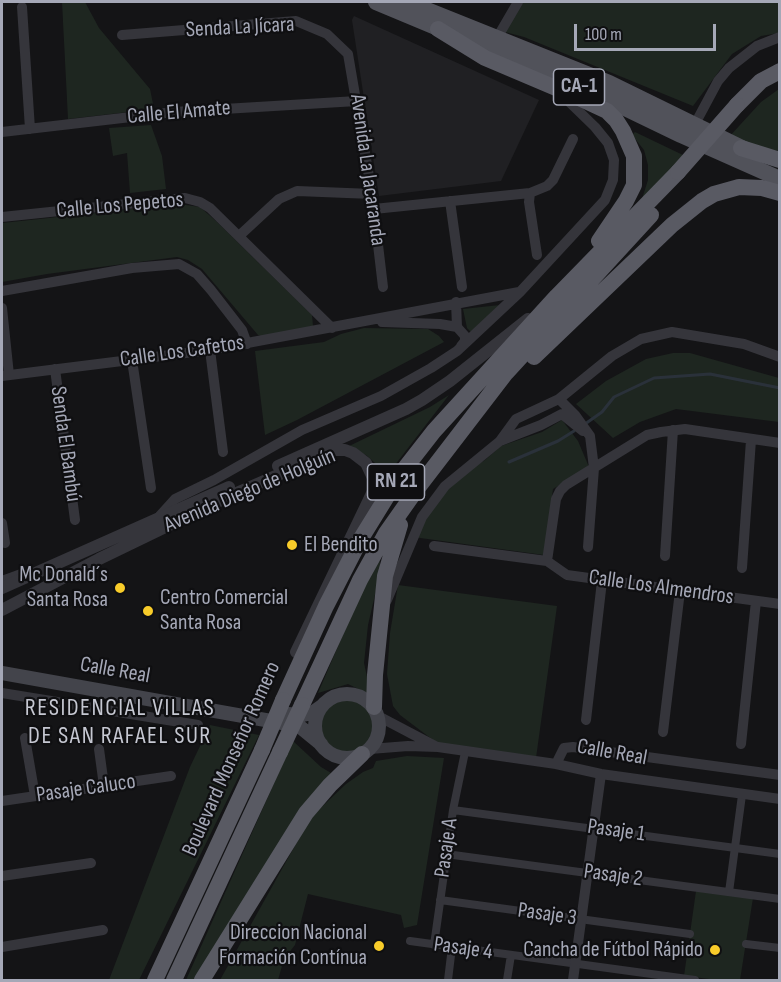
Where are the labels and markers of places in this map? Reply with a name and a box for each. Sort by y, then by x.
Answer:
place label: El Bendito [304,532,378,558]
marker: El Bendito [285,538,299,552]
place label: Mc Donald´s Santa Rosa [19,562,108,614]
marker: Mc Donald´s Santa Rosa [113,581,127,595]
place label: Centro Comercial Santa Rosa [160,585,288,636]
marker: Centro Comercial Santa Rosa [141,604,155,618]
place label: Direccion Nacional Formación Contínua [219,920,367,972]
place label: Cancha de Fútbol Rápido [523,937,703,963]
marker: Direccion Nacional Formación Contínua [372,939,386,953]
marker: Cancha de Fútbol Rápido [708,943,722,957]

